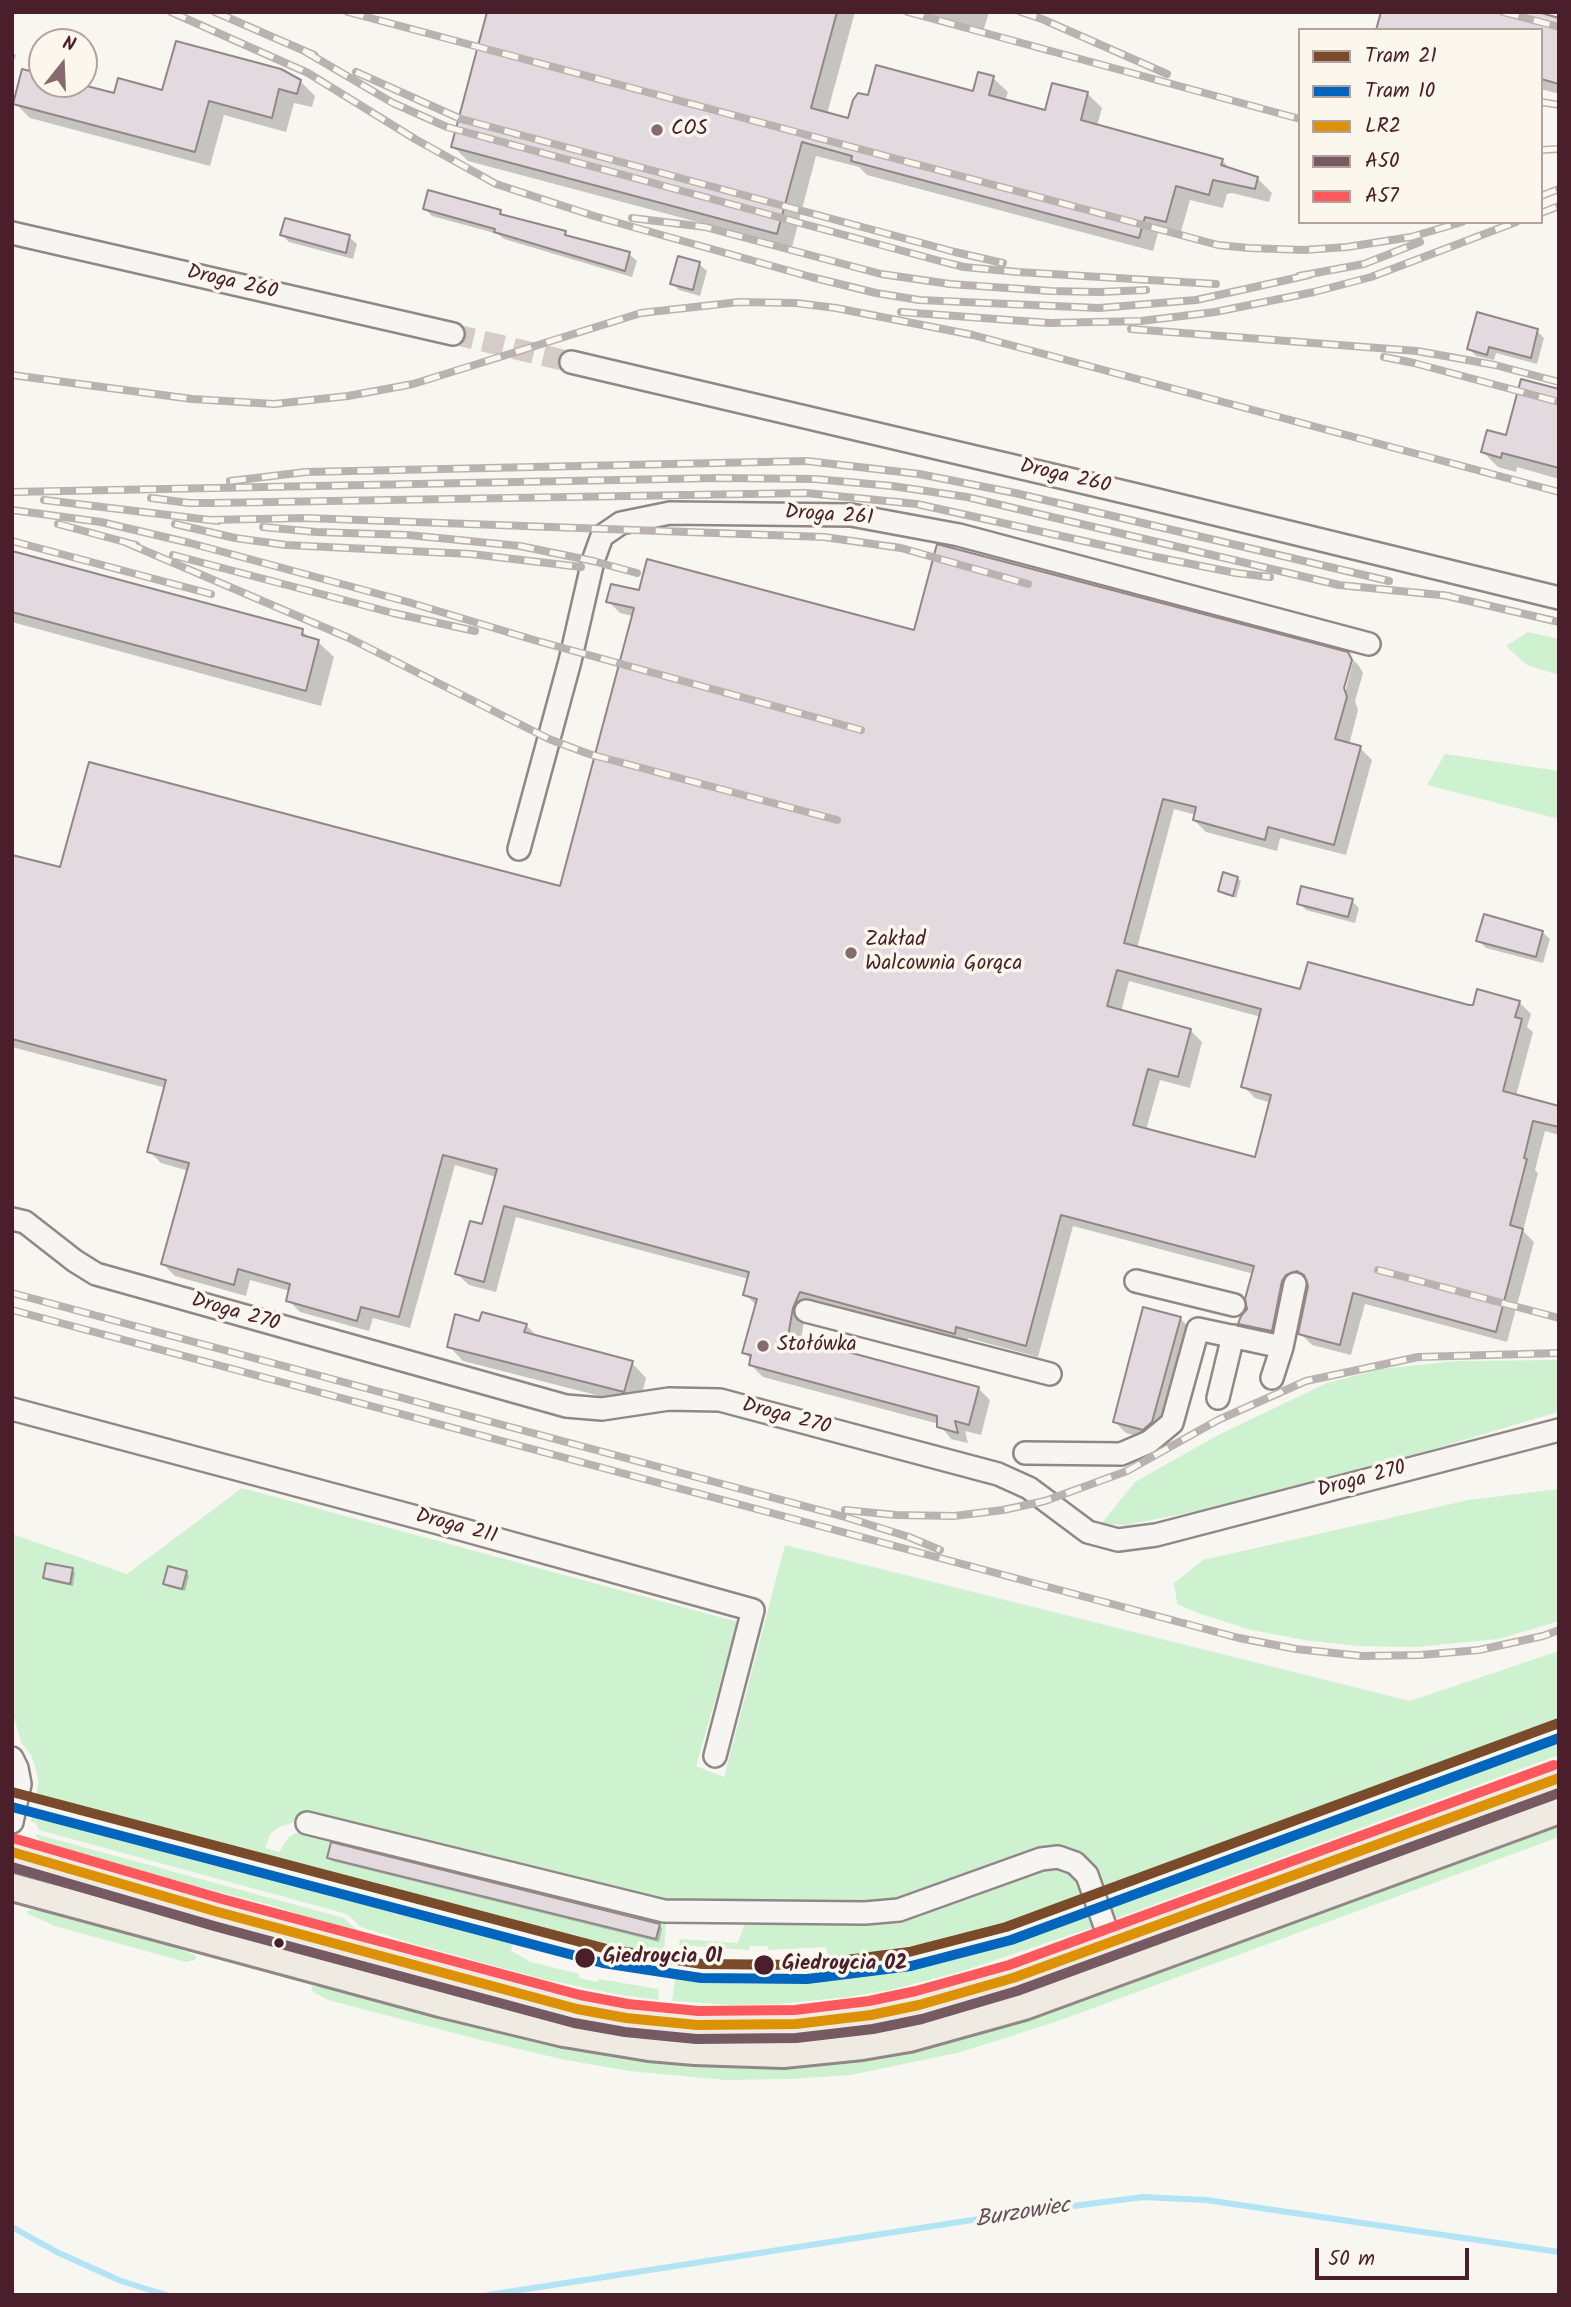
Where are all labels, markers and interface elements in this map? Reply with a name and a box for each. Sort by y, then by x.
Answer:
north arrow [28,28,98,98]
legend [1298,28,1543,224]
text: N [59,29,79,61]
text: Tram 21 [1365,40,1437,73]
text: Tram 10 [1365,75,1435,108]
text: LR2 [1365,110,1401,143]
place label: COS [671,117,708,143]
marker: COS [649,122,665,138]
text: A50 [1365,145,1400,178]
text: A57 [1365,180,1399,213]
street label: Droga 260 [184,261,280,307]
street label: Droga 260 [1017,455,1113,501]
street label: Droga 261 [784,501,874,533]
place label: Zakład Walcownia Gorąca [865,928,1022,978]
marker: Zakład Walcownia Gorąca [843,945,859,961]
street label: Droga 270 [188,1289,282,1339]
place label: Stołówka [777,1333,857,1359]
marker: Stołówka [755,1338,771,1354]
street label: Droga 270 [739,1394,833,1442]
street label: Droga 270 [1315,1457,1409,1505]
street label: Droga 211 [412,1505,500,1551]
unlabelled marker [272,1936,286,1950]
place label: Giedroycia 01 [603,1945,722,1971]
marker: Giedroycia 01 [573,1946,597,1970]
place label: Giedroycia 02 [782,1952,907,1978]
marker: Giedroycia 02 [752,1953,776,1977]
water label: Burzowiec [974,2194,1072,2236]
scale bar [1319,2234,1473,2278]
text: 50 m [1328,2243,1375,2276]

